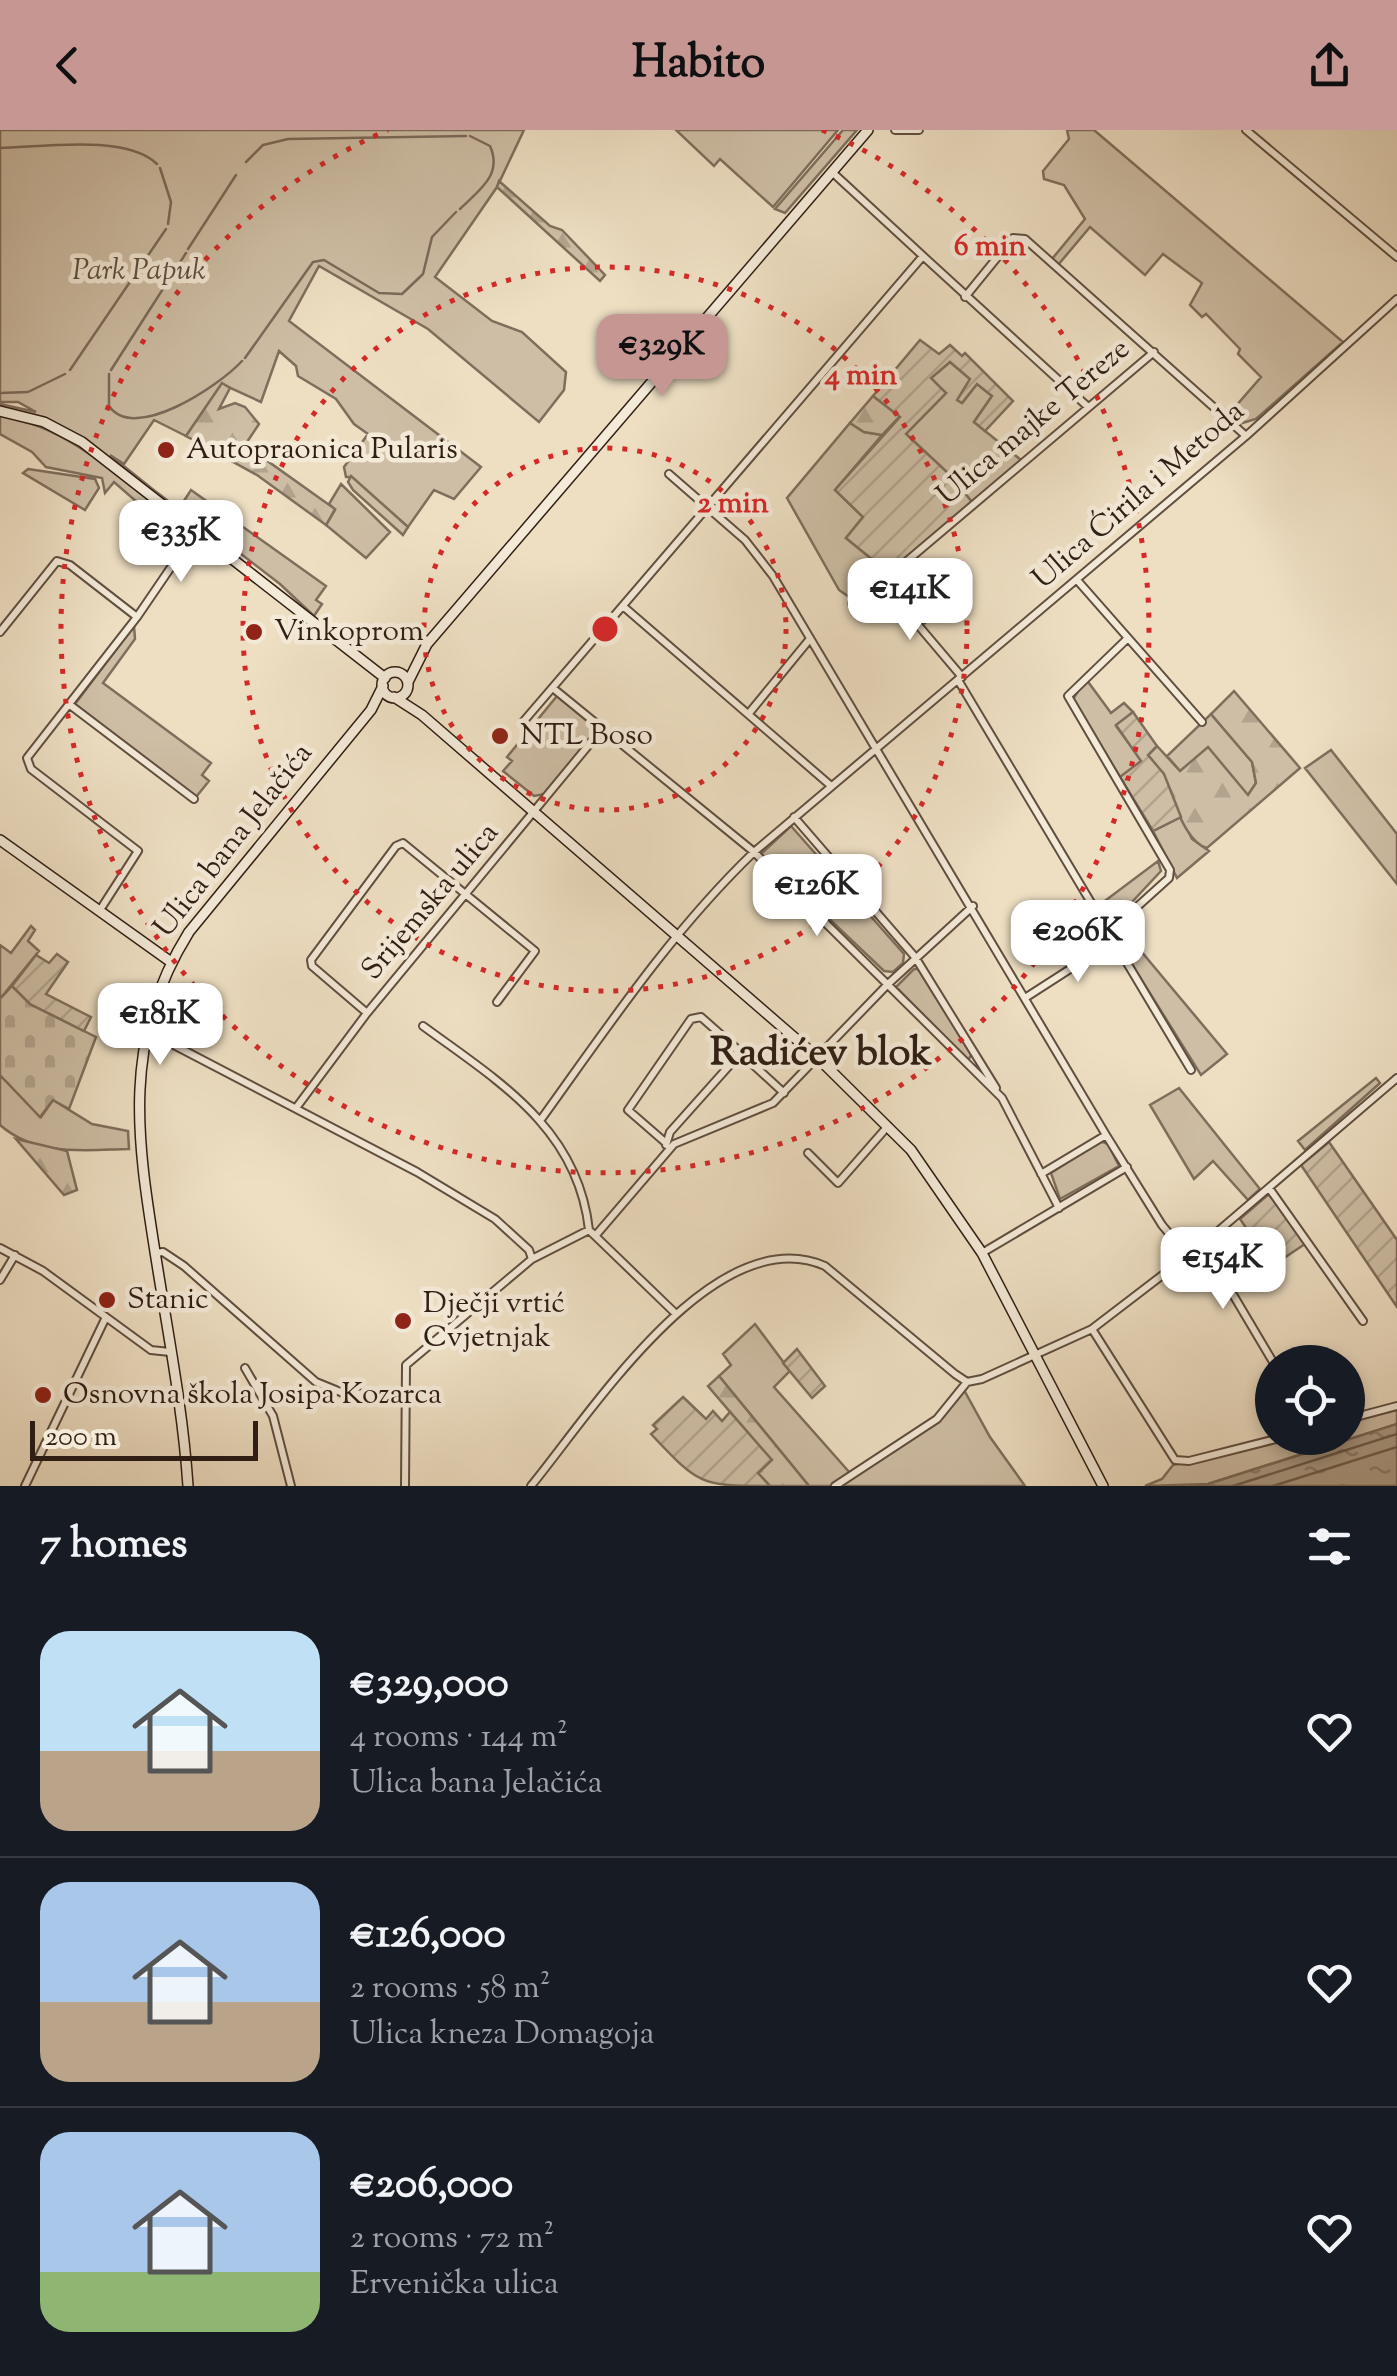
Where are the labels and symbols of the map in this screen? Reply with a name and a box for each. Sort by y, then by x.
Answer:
text: 6 min [954,226,1026,269]
park label: Park Papuk [72,250,206,293]
pin: €329K [592,314,732,399]
street label: Ulica majke Tereze [928,329,1140,517]
text: 4 min [824,355,898,398]
street label: Ulica Ćirila i Metoda [1023,392,1255,600]
place label: Autopraonica Pularis [186,429,458,472]
marker: Autopraonica Pularis [155,439,177,461]
text: 2 min [697,483,769,526]
pin: €335K [111,500,251,585]
pin: €141K [840,558,980,643]
place label: Vinkoprom [274,611,424,654]
centre of rings [587,611,623,647]
marker: Vinkoprom [243,621,265,643]
place label: NTL Boso [520,715,653,758]
marker: NTL Boso [489,725,511,747]
street label: Ulica bana Jelačića [144,734,324,948]
street label: Srijemska ulica [352,814,510,990]
pin: €126K [747,854,887,939]
pin: €206K [1008,900,1148,985]
pin: €181K [90,983,230,1068]
district label: Radićev blok [710,1026,932,1083]
pin: €154K [1153,1227,1293,1312]
place label: Stanic [127,1279,209,1322]
place label: Dječji vrtić Cvjetnjak [423,1283,565,1360]
marker: Stanic [96,1289,118,1311]
marker: Dječji vrtić Cvjetnjak [392,1310,414,1332]
place label: Osnovna škola Josipa Kozarca [63,1374,442,1417]
marker: Osnovna škola Josipa Kozarca [32,1384,54,1406]
scale bar [30,1416,258,1460]

